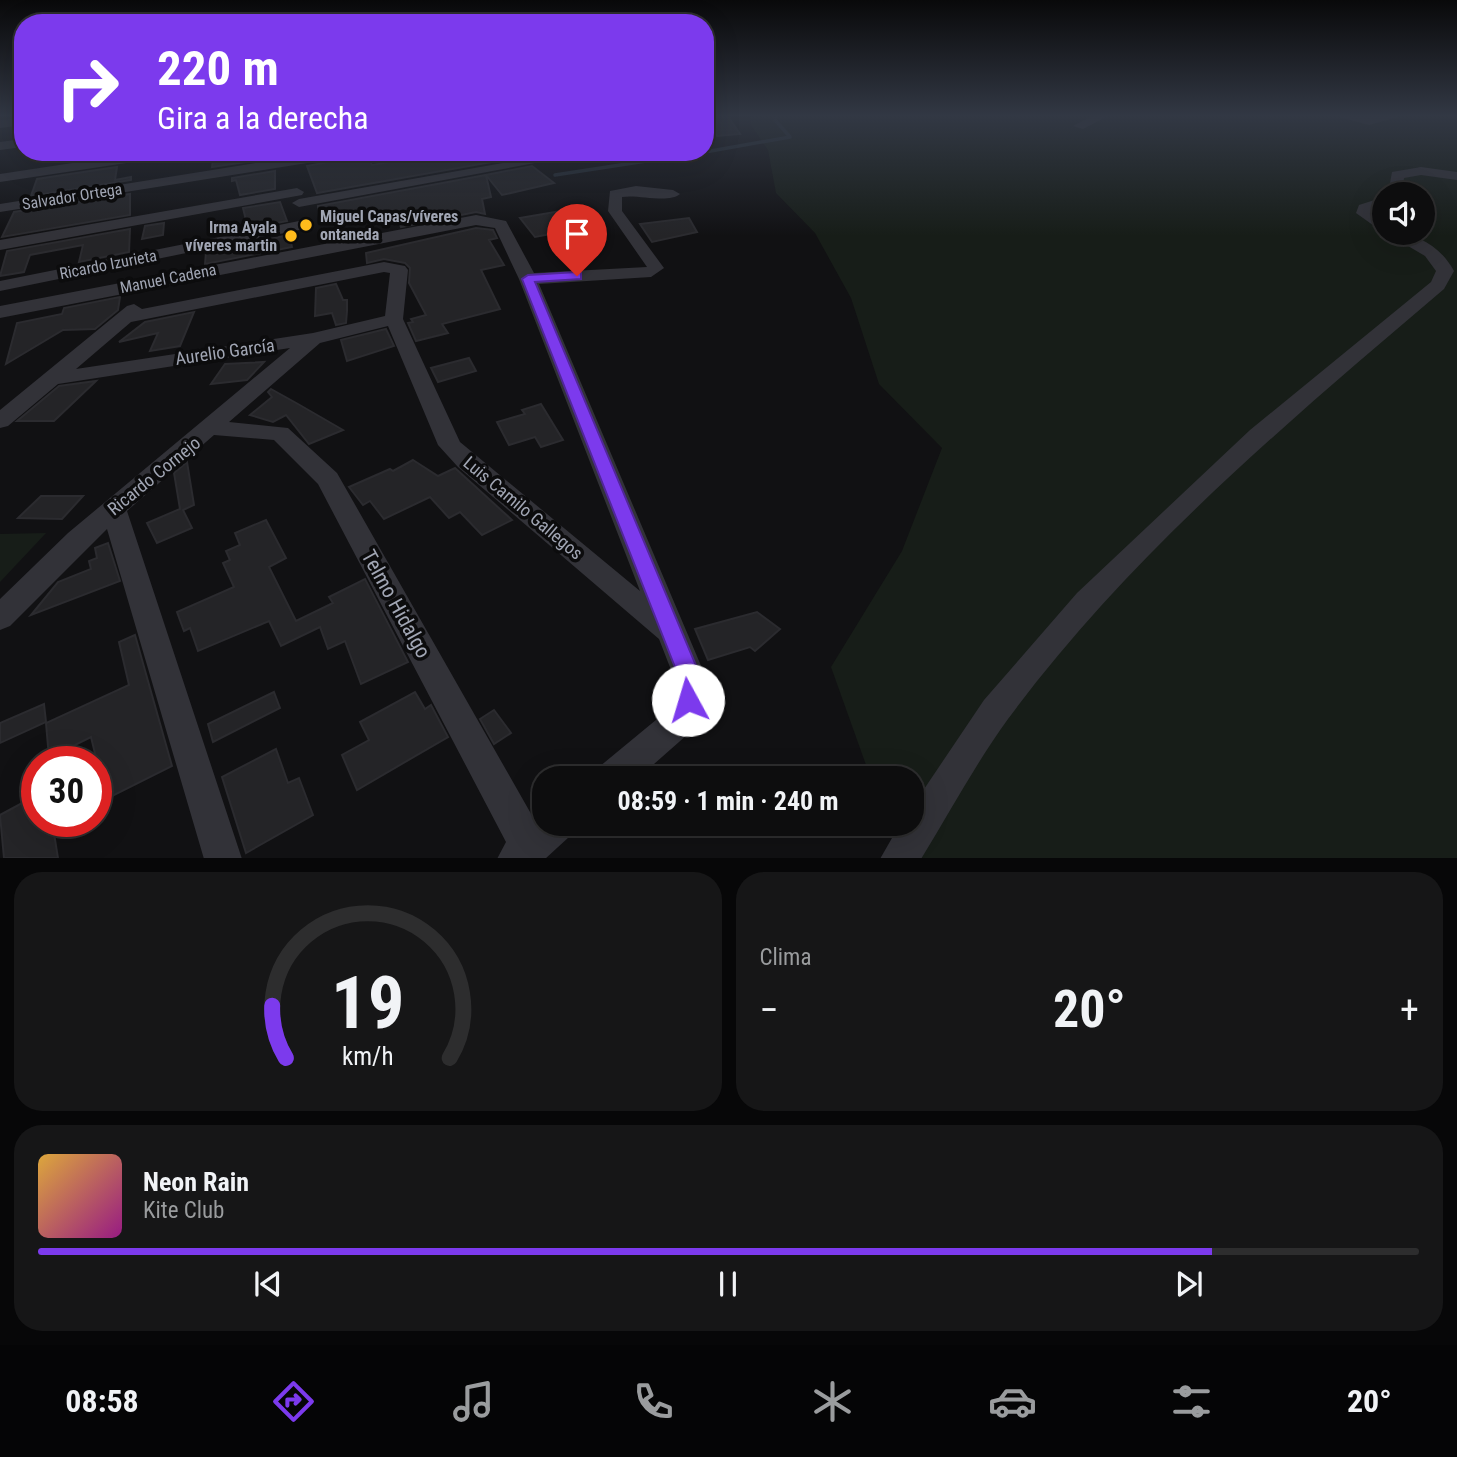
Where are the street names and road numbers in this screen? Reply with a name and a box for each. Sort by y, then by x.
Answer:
street label: Salvador Ortega [21,179,124,214]
street label: Ricardo Izurieta [58,246,158,283]
street label: Manuel Cadena [118,260,218,297]
street label: Aurelio García [174,334,276,369]
street label: Ricardo Cornejo [103,432,204,519]
street label: Luis Camilo Gallegos [459,452,587,564]
street label: Telmo Hidalgo [356,546,436,662]

